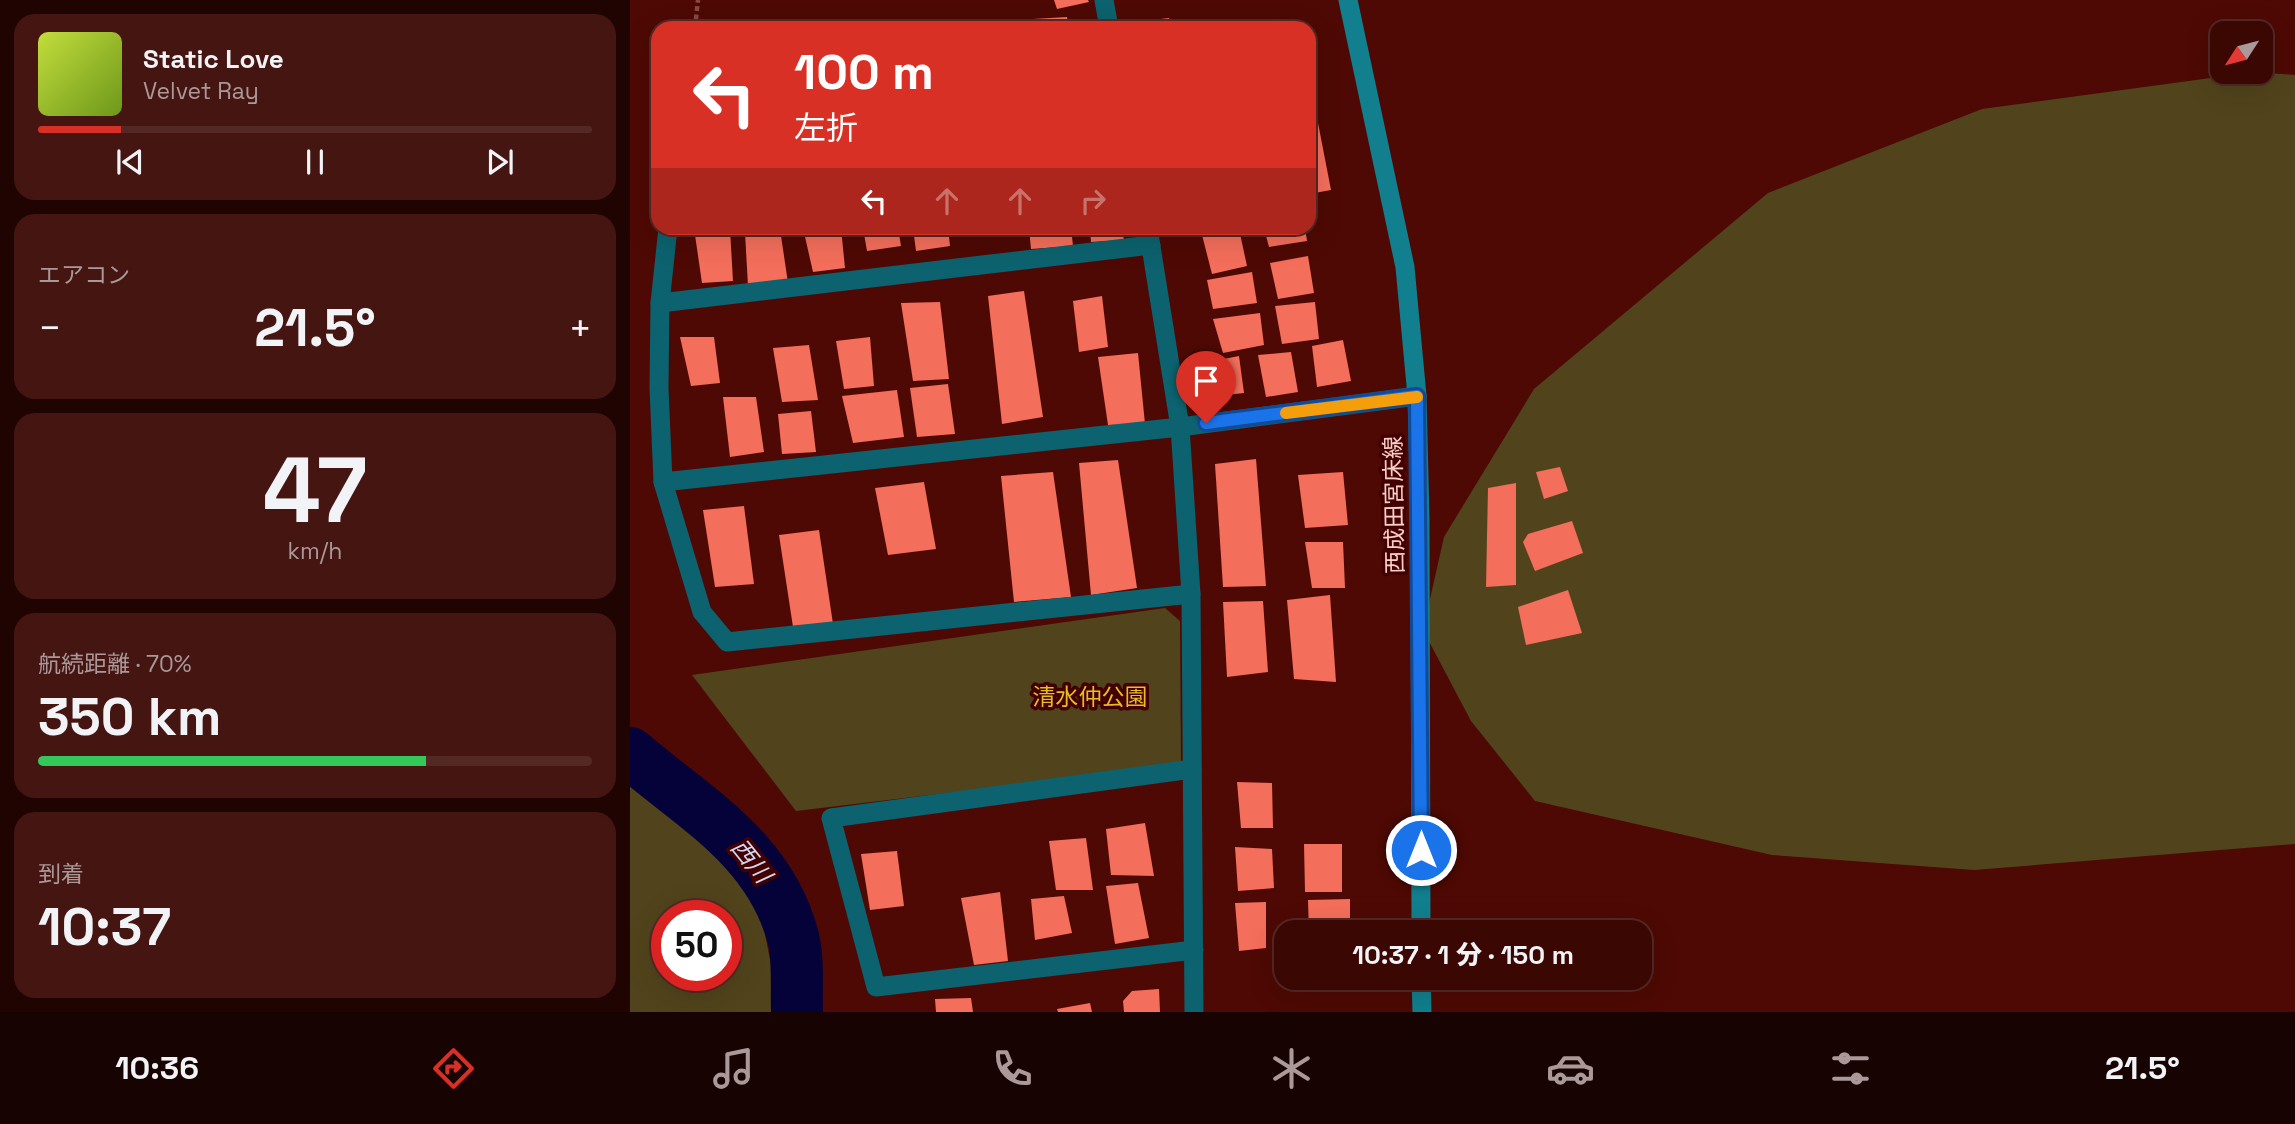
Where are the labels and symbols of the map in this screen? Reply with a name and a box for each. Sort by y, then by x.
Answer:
north arrow [2210,21,2273,84]
pin [1176,351,1236,423]
street label: 西成田宮床線 [1378,436,1410,574]
park label: 清水仲公園 [1033,682,1148,712]
position arrow [1384,813,1458,887]
water label: 西川 [724,832,780,891]
speed limit sign: 50 [651,900,742,991]

